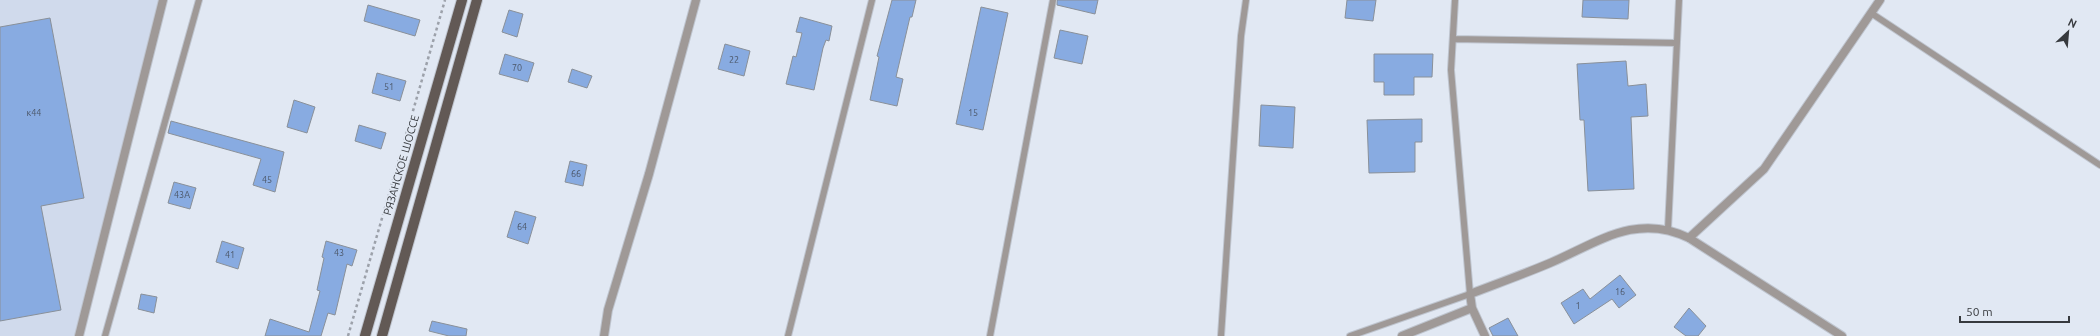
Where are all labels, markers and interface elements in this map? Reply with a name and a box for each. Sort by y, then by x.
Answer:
north arrow [2048,12,2088,52]
text: N [2066,16,2079,30]
house number: 22 [729,55,739,65]
house number: 70 [512,63,522,73]
house number: 51 [384,82,394,92]
house number: к44 [27,108,41,118]
house number: 15 [968,108,978,118]
street label: РЯЗАНСКОЕ ШОССЕ [381,114,421,216]
house number: 66 [571,169,581,179]
house number: 45 [262,175,272,185]
house number: 43А [174,190,190,200]
house number: 64 [517,222,527,232]
house number: 43 [334,248,344,258]
house number: 41 [225,250,235,260]
house number: 16 [1615,287,1625,297]
scale bar [1960,298,2069,324]
house number: 1 [1575,301,1581,311]
text: 50 m [1966,305,1993,318]

